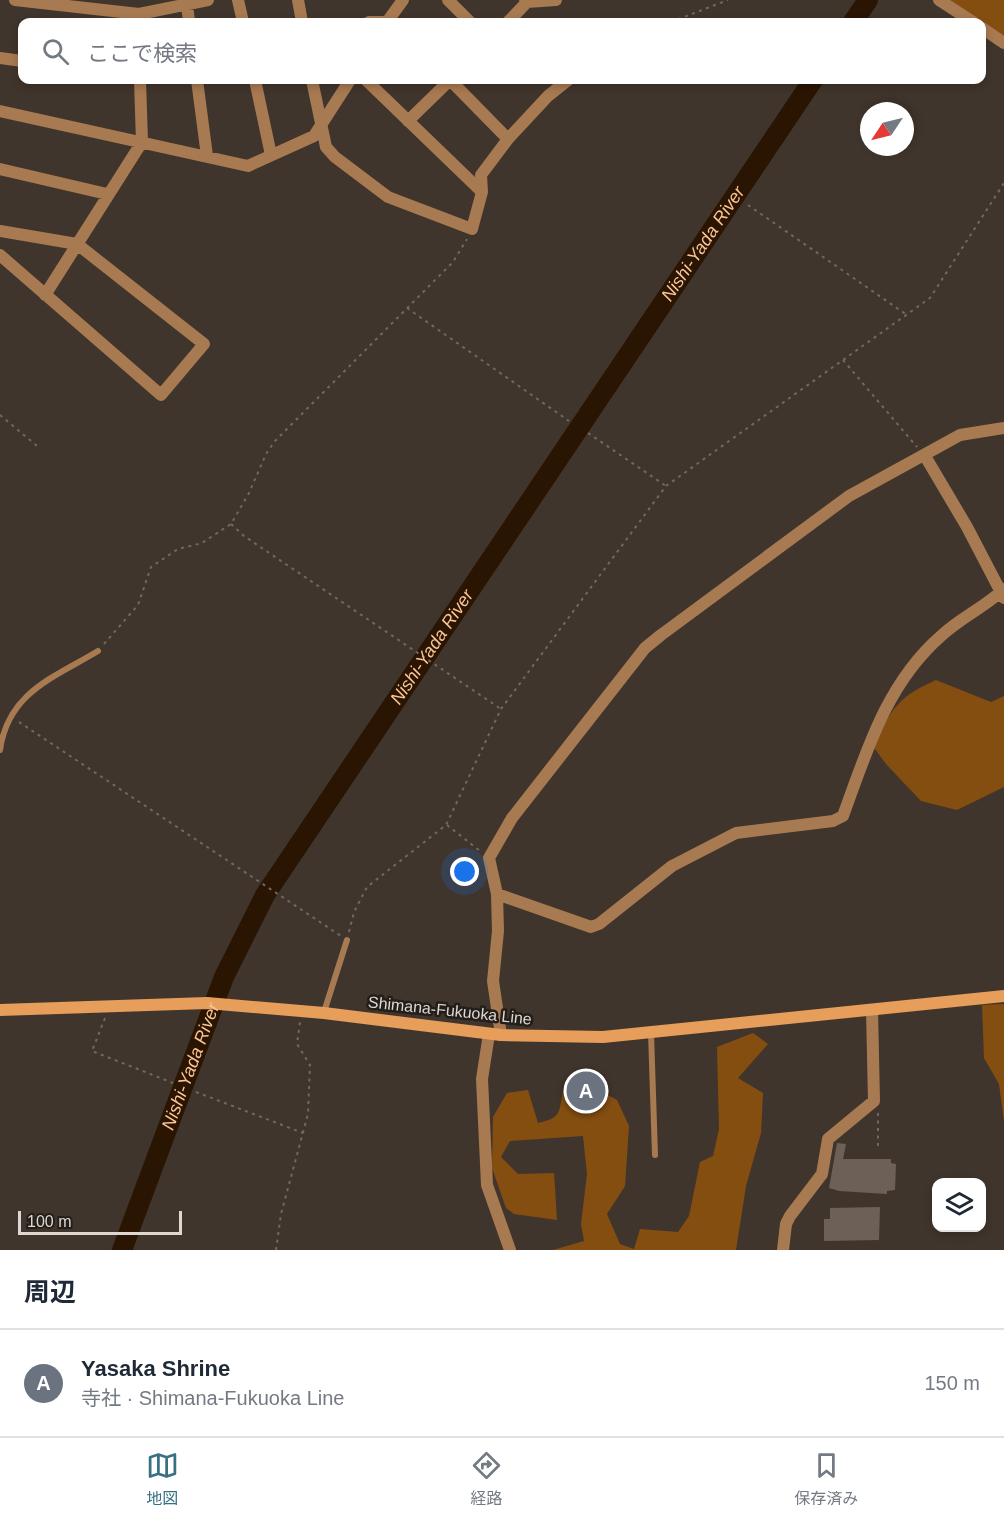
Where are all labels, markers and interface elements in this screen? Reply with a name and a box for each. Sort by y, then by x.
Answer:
search box [18,18,986,84]
icon: search [39,35,72,68]
text: ここで検索 [87,41,197,66]
north arrow [860,102,914,156]
water label: Nishi-Yada River [657,182,749,305]
water label: Nishi-Yada River [386,585,478,708]
your location [450,857,479,886]
street label: Shimana-Fukuoka Line [367,993,533,1028]
water label: Nishi-Yada River [158,999,224,1133]
pin: A [566,1068,606,1114]
map controls [932,1178,986,1232]
button: layers [932,1178,986,1232]
scale bar [18,1208,182,1236]
text: 100 m [27,1213,71,1230]
text: 周辺 [24,1277,76,1307]
text: Yasaka Shrine [81,1356,230,1381]
text: A [36,1372,51,1394]
text: 150 m [924,1372,980,1394]
text: 寺社 · Shimana-Fukuoka Line [81,1387,344,1409]
tab: 地図 [146,1449,179,1509]
tab: 経路 [470,1449,503,1509]
tab: 保存済み [794,1449,858,1509]

